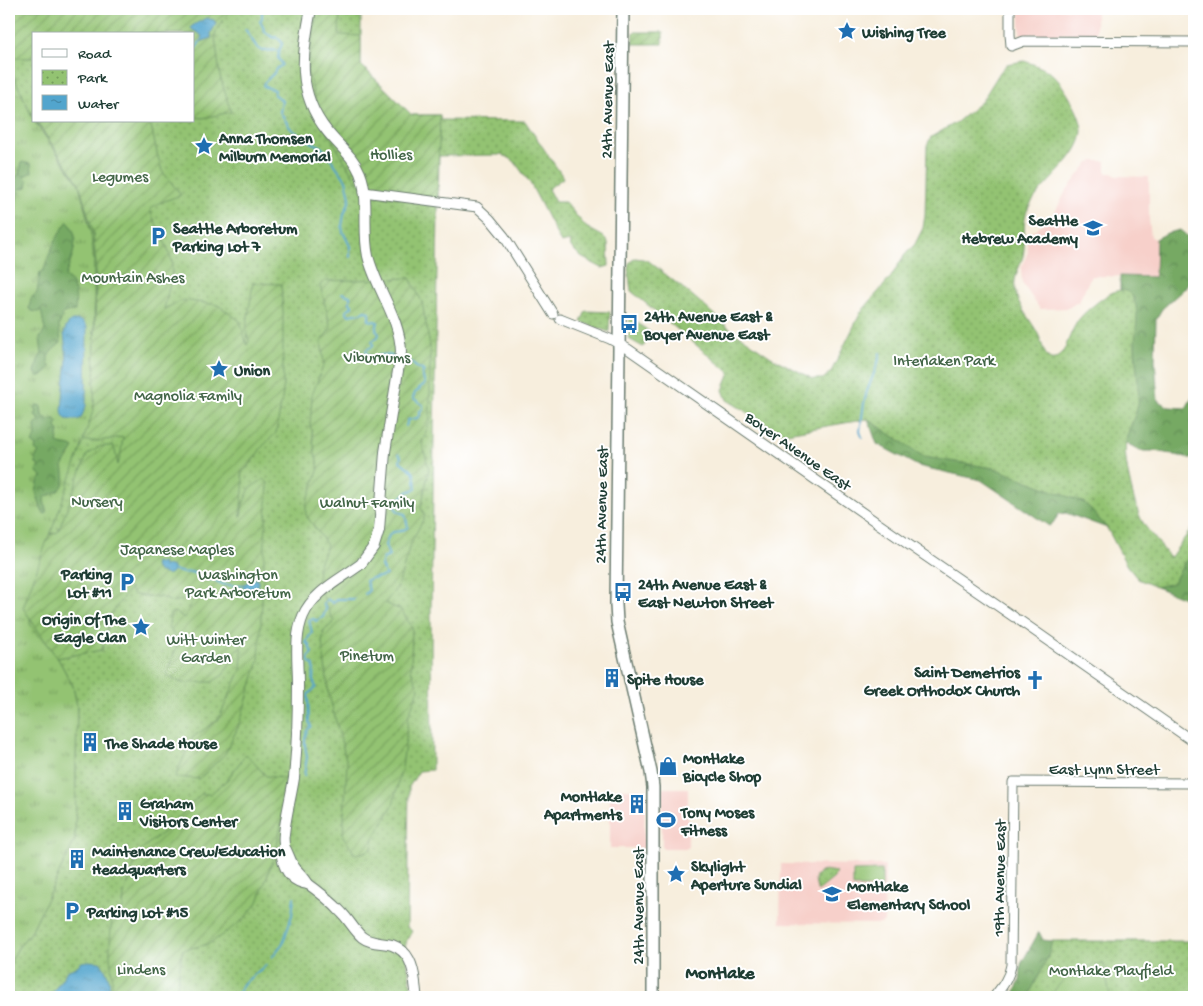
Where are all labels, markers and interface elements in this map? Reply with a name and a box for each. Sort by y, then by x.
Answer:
place icon: Wishing Tree [836,20,858,42]
place label: Wishing Tree [861,25,947,44]
legend [32,32,195,122]
street label: 24th Avenue East [599,40,620,159]
text: Road [78,46,112,64]
text: Park [77,70,108,88]
text: Water [78,96,120,114]
place label: Anna Thomsen Milburn Memorial [218,131,331,168]
place icon: Anna Thomsen Milburn Memorial [193,135,215,157]
park label: Hollies [370,147,413,166]
park label: Legumes [92,169,149,188]
place label: Seattle Hebrew Academy [961,213,1079,250]
school or university icon: Seattle Hebrew Academy [1082,217,1104,239]
place label: Seattle Arboretum Parking Lot 7 [172,221,298,258]
parking icon: Seattle Arboretum Parking Lot 7 [147,225,169,247]
park label: Mountain Ashes [82,270,186,289]
place label: 24th Avenue East & Boyer Avenue East [643,309,773,346]
bus stop icon: 24th Avenue East & Boyer Avenue East [618,313,640,335]
park label: Viburnums [343,350,411,369]
park label: Interlaken Park [893,353,997,372]
place icon: Union [208,358,230,380]
place label: Union [234,363,271,382]
park label: Magnolia Family [134,388,242,407]
street label: Boyer Avenue East [739,409,855,497]
street label: 24th Avenue East [593,445,614,564]
park label: Nursery [71,494,123,513]
park label: Walnut Family [320,495,414,514]
park label: Japanese Maples [120,542,235,561]
place label: Parking Lot #11 [60,567,112,604]
park label: Washington Park Arboretum [184,567,291,604]
parking icon: Parking Lot #11 [116,571,138,593]
place label: 24th Avenue East & East Newton Street [638,577,775,614]
bus stop icon: 24th Avenue East & East Newton Street [612,581,634,603]
place label: Origin Of The Eagle Clan [42,611,127,649]
place icon: Origin Of The Eagle Clan [130,616,152,638]
park label: Witt Winter Garden [166,632,247,669]
park label: Pinetum [339,648,394,667]
place label: Saint Demetrios Greek Orthodox Church [864,665,1021,702]
building icon: Spite House [601,667,623,689]
church icon: Saint Demetrios Greek Orthodox Church [1024,669,1046,691]
place label: Spite House [627,672,704,691]
building icon: The Shade House [79,731,101,753]
place label: The Shade House [103,736,218,755]
place label: Montlake Bicycle Shop [682,751,761,788]
shop icon: Montlake Bicycle Shop [657,755,679,777]
street label: East Lynn Street [1049,762,1161,781]
place label: Montlake Apartments [543,789,623,826]
building icon: Montlake Apartments [626,793,648,815]
place label: Graham Visitors Center [139,796,239,833]
building icon: Graham Visitors Center [114,800,136,822]
place label: Tony Moses Fitness [679,805,755,842]
sports icon: Tony Moses Fitness [655,809,677,831]
street label: 19th Avenue East [991,818,1012,938]
place label: Maintenance Crew/Education Headquarters [92,844,286,881]
street label: 24th Avenue East [631,846,650,965]
building icon: Maintenance Crew/Education Headquarters [66,848,88,870]
place label: Skylight Aperture Sundial [690,859,802,896]
place icon: Skylight Aperture Sundial [665,863,687,885]
place label: Montlake Elementary School [847,879,971,916]
school or university icon: Montlake Elementary School [821,883,843,905]
parking icon: Parking Lot #15 [61,900,83,922]
place label: Parking Lot #15 [86,905,189,924]
park label: Lindens [117,962,166,981]
park label: Montlake Playfield [1049,963,1175,982]
district label: Montlake [685,964,755,985]

